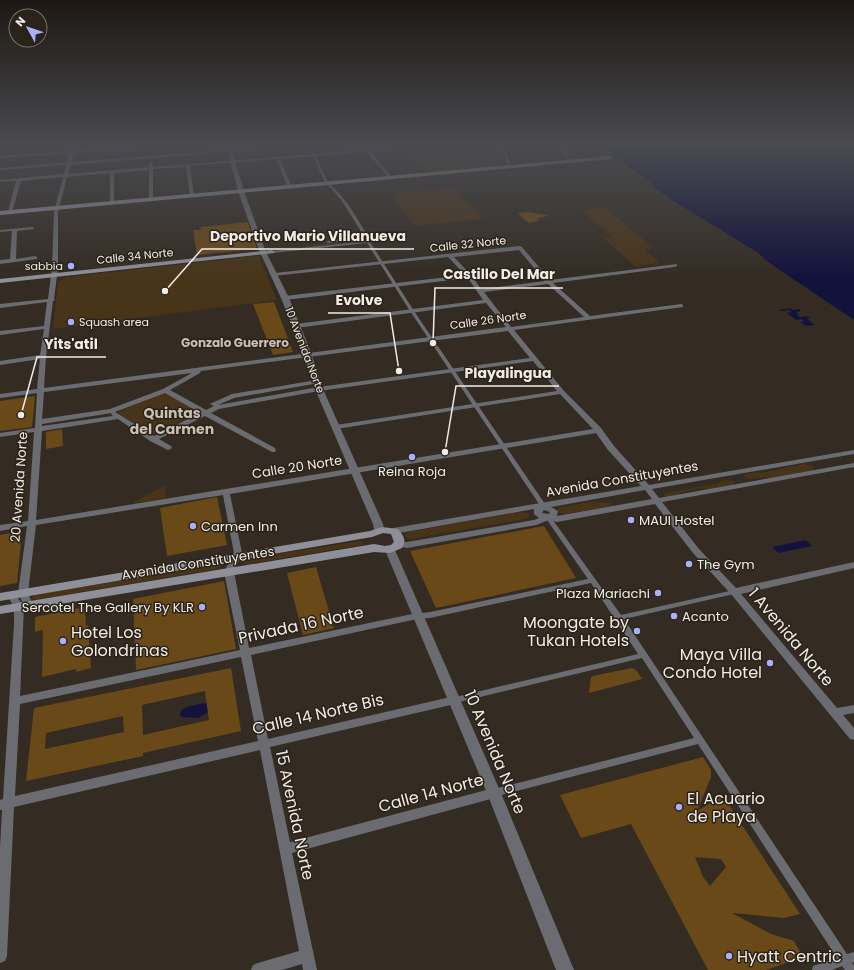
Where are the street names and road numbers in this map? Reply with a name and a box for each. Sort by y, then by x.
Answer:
street label: Calle 32 Norte [429,232,507,256]
street label: Calle 34 Norte [96,244,174,268]
street label: 10 Avenida Norte [281,305,329,396]
street label: Calle 26 Norte [449,307,527,333]
street label: 20 Avenida Norte [6,431,32,543]
street label: Calle 20 Norte [251,451,343,483]
street label: Avenida Constituyentes [544,456,700,502]
street label: Avenida Constituyentes [120,542,276,584]
street label: 1 Avenida Norte [743,583,839,691]
street label: Privada 16 Norte [236,600,366,650]
street label: 10 Avenida Norte [459,687,531,818]
street label: Calle 14 Norte Bis [250,688,386,740]
street label: 15 Avenida Norte [270,748,320,882]
street label: Calle 14 Norte [376,768,486,818]

